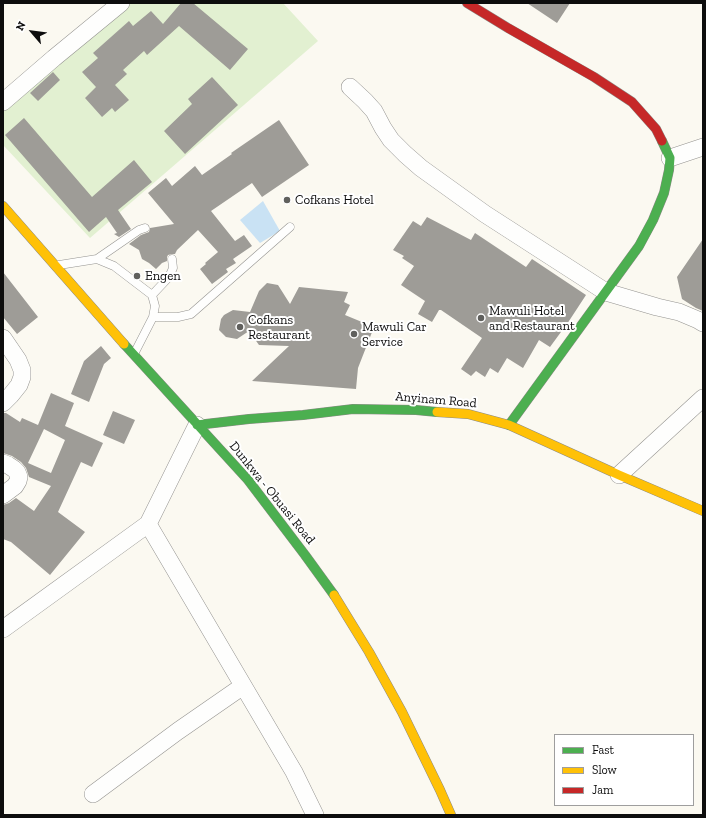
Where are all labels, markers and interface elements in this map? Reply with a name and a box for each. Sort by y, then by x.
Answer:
north arrow [12,12,52,52]
text: N [13,19,29,33]
place label: Cofkans Hotel [295,192,374,208]
marker: Cofkans Hotel [282,195,292,205]
place label: Engen [145,268,181,284]
marker: Engen [132,271,142,281]
place label: Mawuli Hotel and Restaurant [489,303,575,334]
place label: Cofkans Restaurant [248,312,310,343]
marker: Mawuli Hotel and Restaurant [476,313,486,323]
place label: Mawuli Car Service [362,319,427,350]
marker: Cofkans Restaurant [235,322,245,332]
marker: Mawuli Car Service [349,329,359,339]
street label: Anyinam Road [395,389,477,411]
street label: Dunkwa - Obuasi Road [226,439,318,547]
legend [554,734,694,806]
text: Fast [592,743,614,757]
text: Slow [592,763,617,777]
text: Jam [592,783,613,797]

